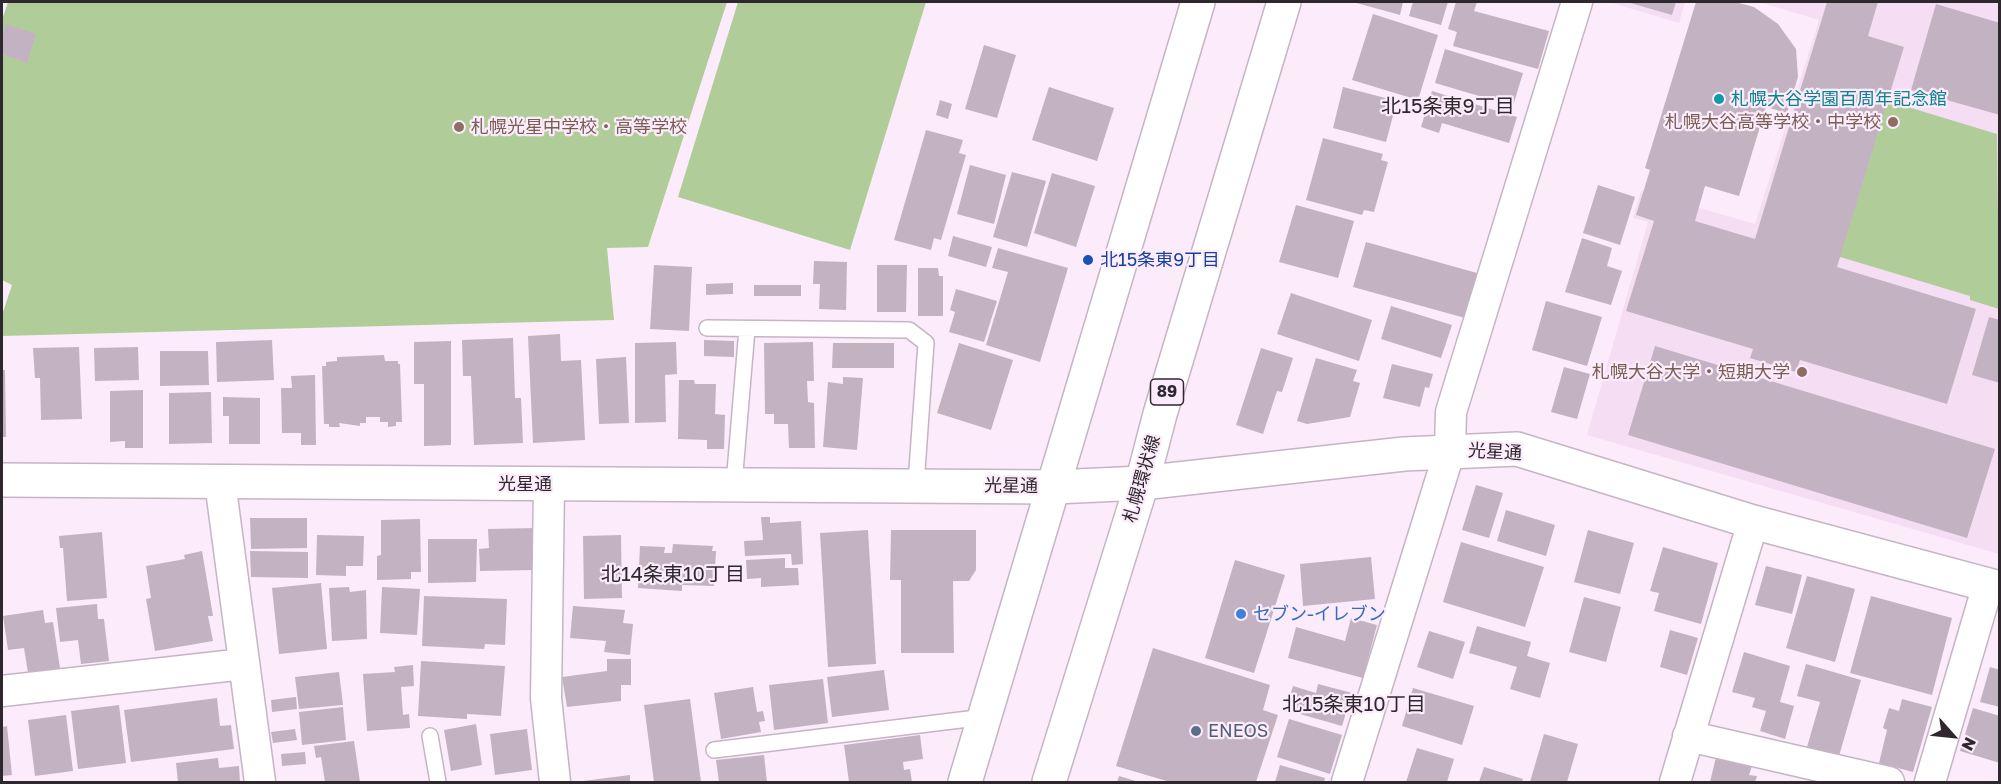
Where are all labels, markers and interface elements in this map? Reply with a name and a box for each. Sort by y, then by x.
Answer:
place label: 札幌大谷学園百周年記念館 [1731,88,1947,110]
marker: 札幌大谷学園百周年記念館 [1712,92,1726,106]
district label: 北15条東9丁目 [1381,95,1515,119]
place label: 札幌大谷高等学校・中学校 [1665,111,1881,133]
marker: 札幌大谷高等学校・中学校 [1886,115,1900,129]
place label: 札幌光星中学校・高等学校 [471,116,687,138]
marker: 札幌光星中学校・高等学校 [452,120,466,134]
place label: 北15条東9丁目 [1100,249,1220,271]
marker: 北15条東9丁目 [1081,253,1095,267]
place label: 札幌大谷大学・短期大学 [1592,361,1790,383]
marker: 札幌大谷大学・短期大学 [1795,365,1809,379]
road number: 89 [1150,379,1184,405]
street label: 札幌環状線 [1119,433,1165,525]
street label: 光星通 [1467,440,1523,464]
street label: 光星通 [498,473,552,495]
street label: 光星通 [984,475,1038,497]
district label: 北14条東10丁目 [601,563,745,587]
place label: セブン-イレブン [1253,603,1386,625]
marker: セブン-イレブン [1234,607,1248,621]
district label: 北15条東10丁目 [1282,693,1426,717]
north arrow [1923,706,1983,766]
place label: ENEOS [1208,720,1268,742]
marker: ENEOS [1189,724,1203,738]
text: N [1957,734,1981,754]

